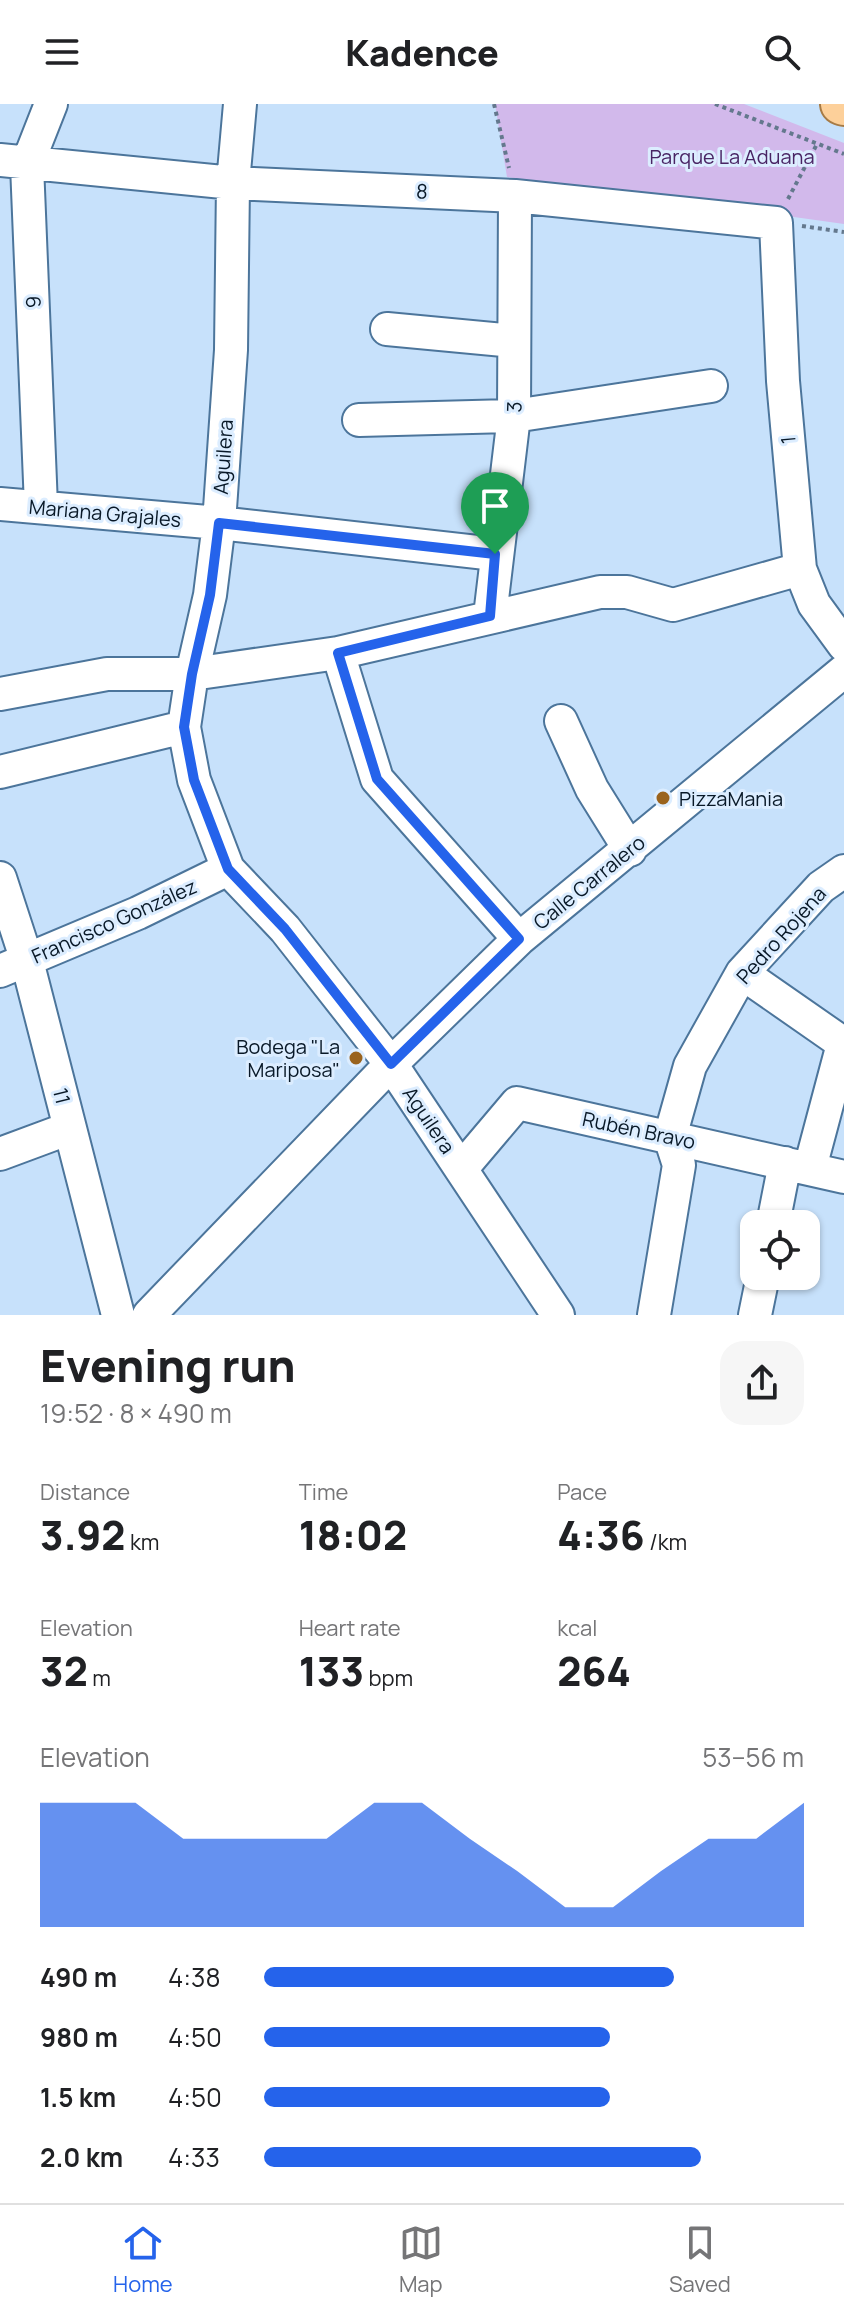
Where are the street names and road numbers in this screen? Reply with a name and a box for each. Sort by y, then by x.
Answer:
street label: 8 [415,177,429,205]
street label: 9 [19,295,47,309]
street label: 3 [500,401,528,413]
street label: Aguilera [207,418,239,496]
street label: 1 [774,435,802,445]
street label: Mariana Grajales [28,493,182,533]
street label: Calle Carralero [528,829,651,935]
street label: Francisco González [27,872,201,970]
street label: Pedro Rojena [730,881,832,989]
street label: Aguilera [397,1081,461,1159]
street label: 11 [47,1085,77,1107]
street label: Rubén Bravo [580,1105,698,1155]

